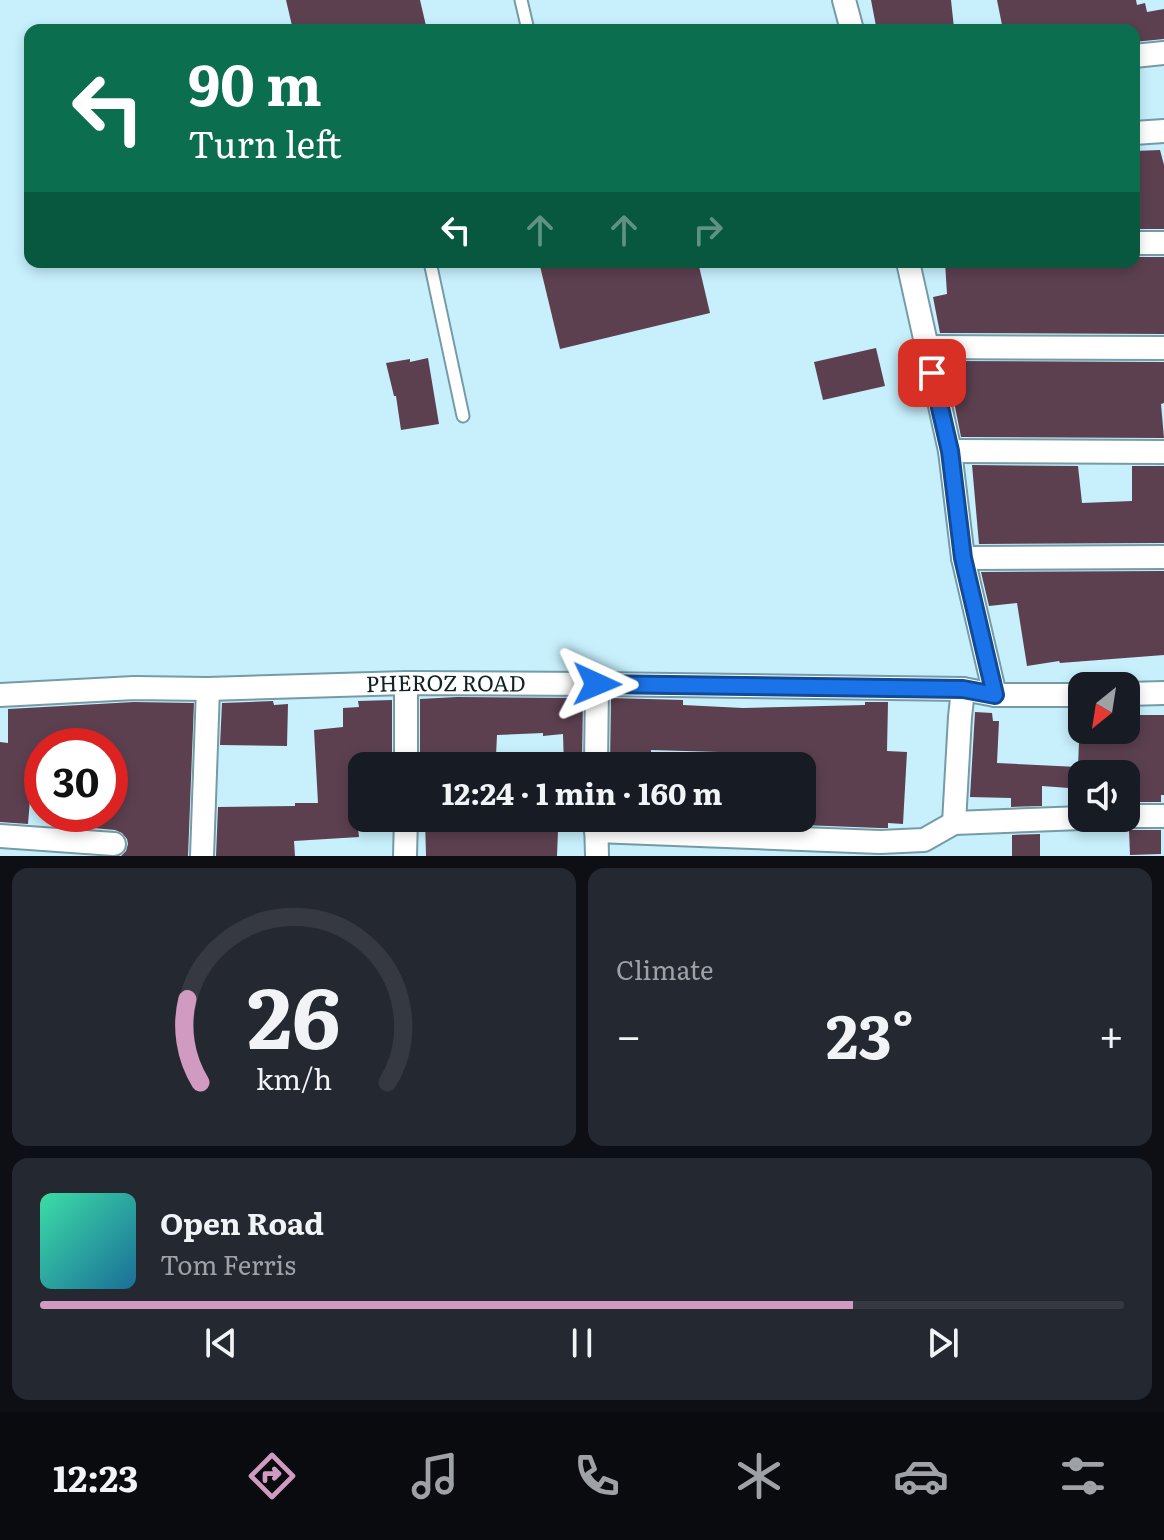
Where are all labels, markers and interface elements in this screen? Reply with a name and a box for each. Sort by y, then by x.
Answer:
text: 90 m [188,40,322,123]
icon: left [56,56,160,160]
text: Turn left [188,116,342,169]
icon: left [434,208,478,252]
icon: ahead [518,208,562,252]
icon: ahead [602,208,646,252]
icon: right [686,208,730,252]
pin [898,339,966,407]
icon: arrive [910,351,954,395]
position arrow [555,642,639,726]
street label: PHEROZ ROAD [365,665,526,699]
north arrow [1068,672,1140,744]
map controls [1068,672,1140,832]
speed limit sign: 30 [24,728,128,832]
button: sound [1068,760,1140,832]
text: 12:24 · 1 min · 160 m [442,770,722,814]
text: Climate [616,949,714,988]
text: 26 [247,951,341,1075]
text: 23° [826,988,914,1077]
text: − [616,1000,642,1066]
text: + [1098,1000,1124,1066]
text: km/h [256,1056,332,1099]
text: Open Road [160,1200,324,1244]
text: Tom Ferris [160,1244,296,1283]
icon: previous [199,1321,243,1365]
icon: pause [560,1321,604,1365]
icon: next [921,1321,965,1365]
icon: directions [244,1448,300,1504]
icon: music [407,1448,463,1504]
icon: phone [569,1448,625,1504]
icon: climate [731,1448,787,1504]
icon: car [893,1448,949,1504]
icon: filters [1055,1448,1111,1504]
text: 12:23 [53,1450,138,1503]

